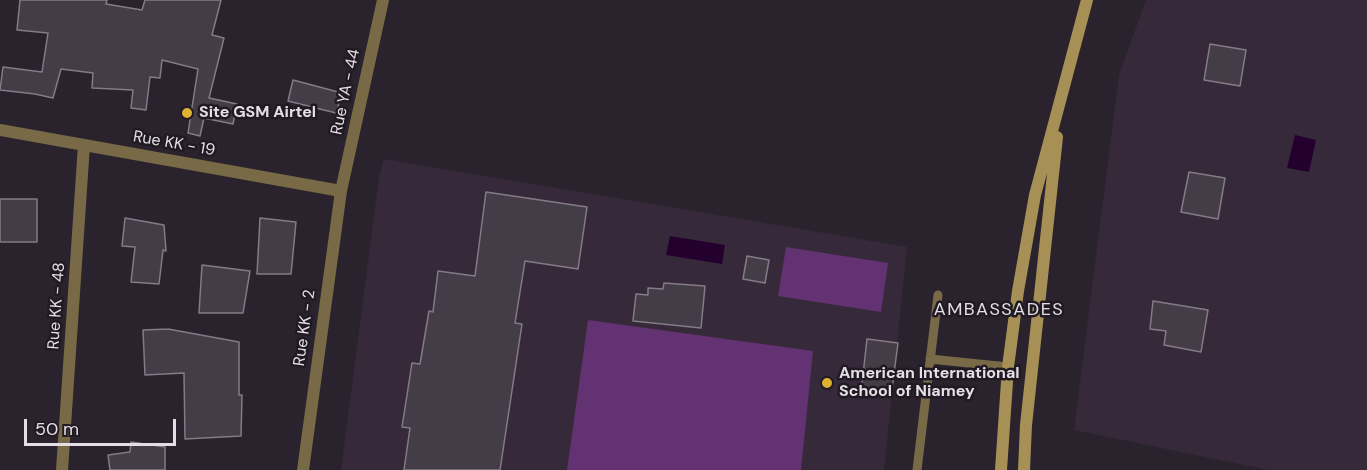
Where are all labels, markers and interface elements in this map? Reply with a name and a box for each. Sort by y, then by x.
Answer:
street label: Rue YA - 44 [328,47,364,137]
place label: Site GSM Airtel [199,103,316,123]
marker: Site GSM Airtel [180,106,194,120]
street label: Rue KK - 19 [132,127,216,161]
street label: Rue KK - 48 [44,262,70,350]
street label: Rue KK - 2 [290,288,320,368]
district label: AMBASSADES [934,299,1064,321]
place label: American International School of Niamey [839,364,1020,402]
marker: American International School of Niamey [820,376,834,390]
scale bar [27,407,178,445]
text: 50 m [35,417,79,441]

